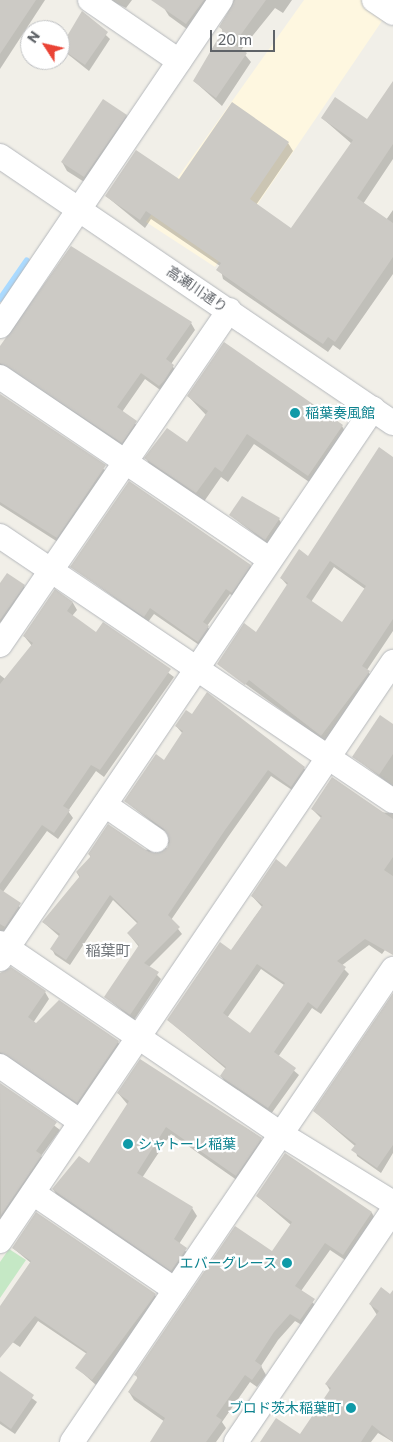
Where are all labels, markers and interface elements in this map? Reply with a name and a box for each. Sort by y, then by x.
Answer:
north arrow [20,20,70,70]
scale bar [213,20,278,52]
text: N [23,28,43,46]
text: 20 m [218,30,252,48]
street label: 高瀬川通り [163,262,231,316]
place label: 稲葉奏風館 [305,405,375,421]
marker: 稲葉奏風館 [289,407,301,419]
district label: 稲葉町 [86,942,130,960]
place label: シャトーレ稲葉 [138,1136,236,1152]
marker: シャトーレ稲葉 [122,1138,134,1150]
place label: エバーグレース [179,1255,277,1271]
marker: エバーグレース [281,1257,293,1269]
place label: ブロド茨木稲葉町 [229,1400,341,1416]
marker: ブロド茨木稲葉町 [345,1402,357,1414]

